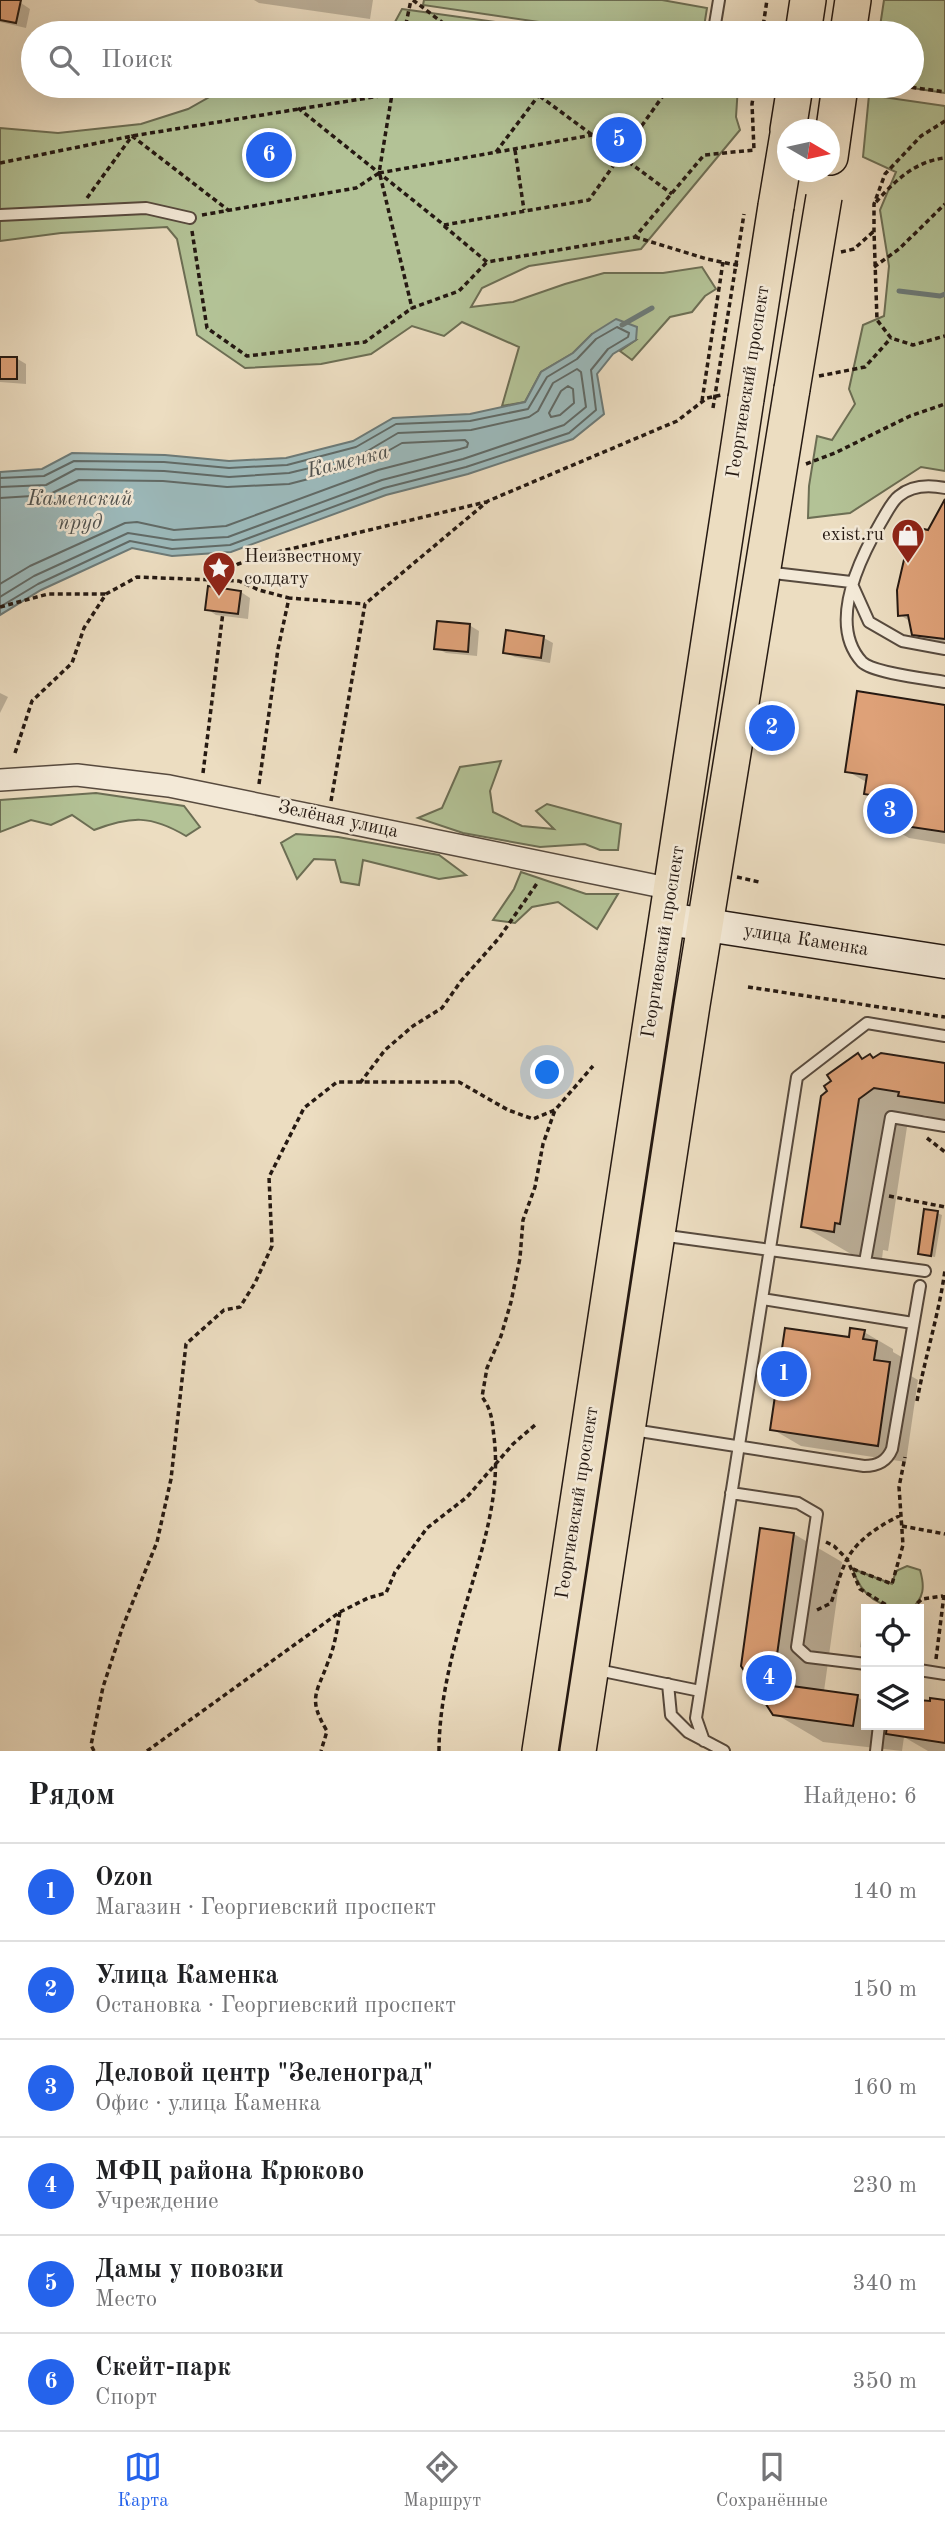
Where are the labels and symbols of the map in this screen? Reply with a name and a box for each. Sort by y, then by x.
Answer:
pin: 5 [596,114,642,166]
north arrow [777,119,840,182]
pin: 6 [246,129,292,181]
street label: Георгиевский проспект [724,284,774,480]
water label: Каменка [304,442,391,483]
water label: Каменский пруд [26,489,133,534]
shop icon: exist.ru [889,516,927,565]
place label: exist.ru [822,526,884,545]
place label: Неизвестному солдату [244,548,362,589]
place icon: Неизвестному солдату [200,549,238,598]
pin: 2 [749,702,795,754]
pin: 3 [867,785,913,837]
street label: Зелёная улица [276,798,400,842]
street label: Георгиевский проспект [639,844,689,1040]
street label: улица Каменка [742,922,870,960]
your location [530,1055,564,1089]
pin: 1 [761,1348,807,1400]
street label: Георгиевский проспект [553,1405,603,1601]
pin: 4 [746,1652,792,1704]

